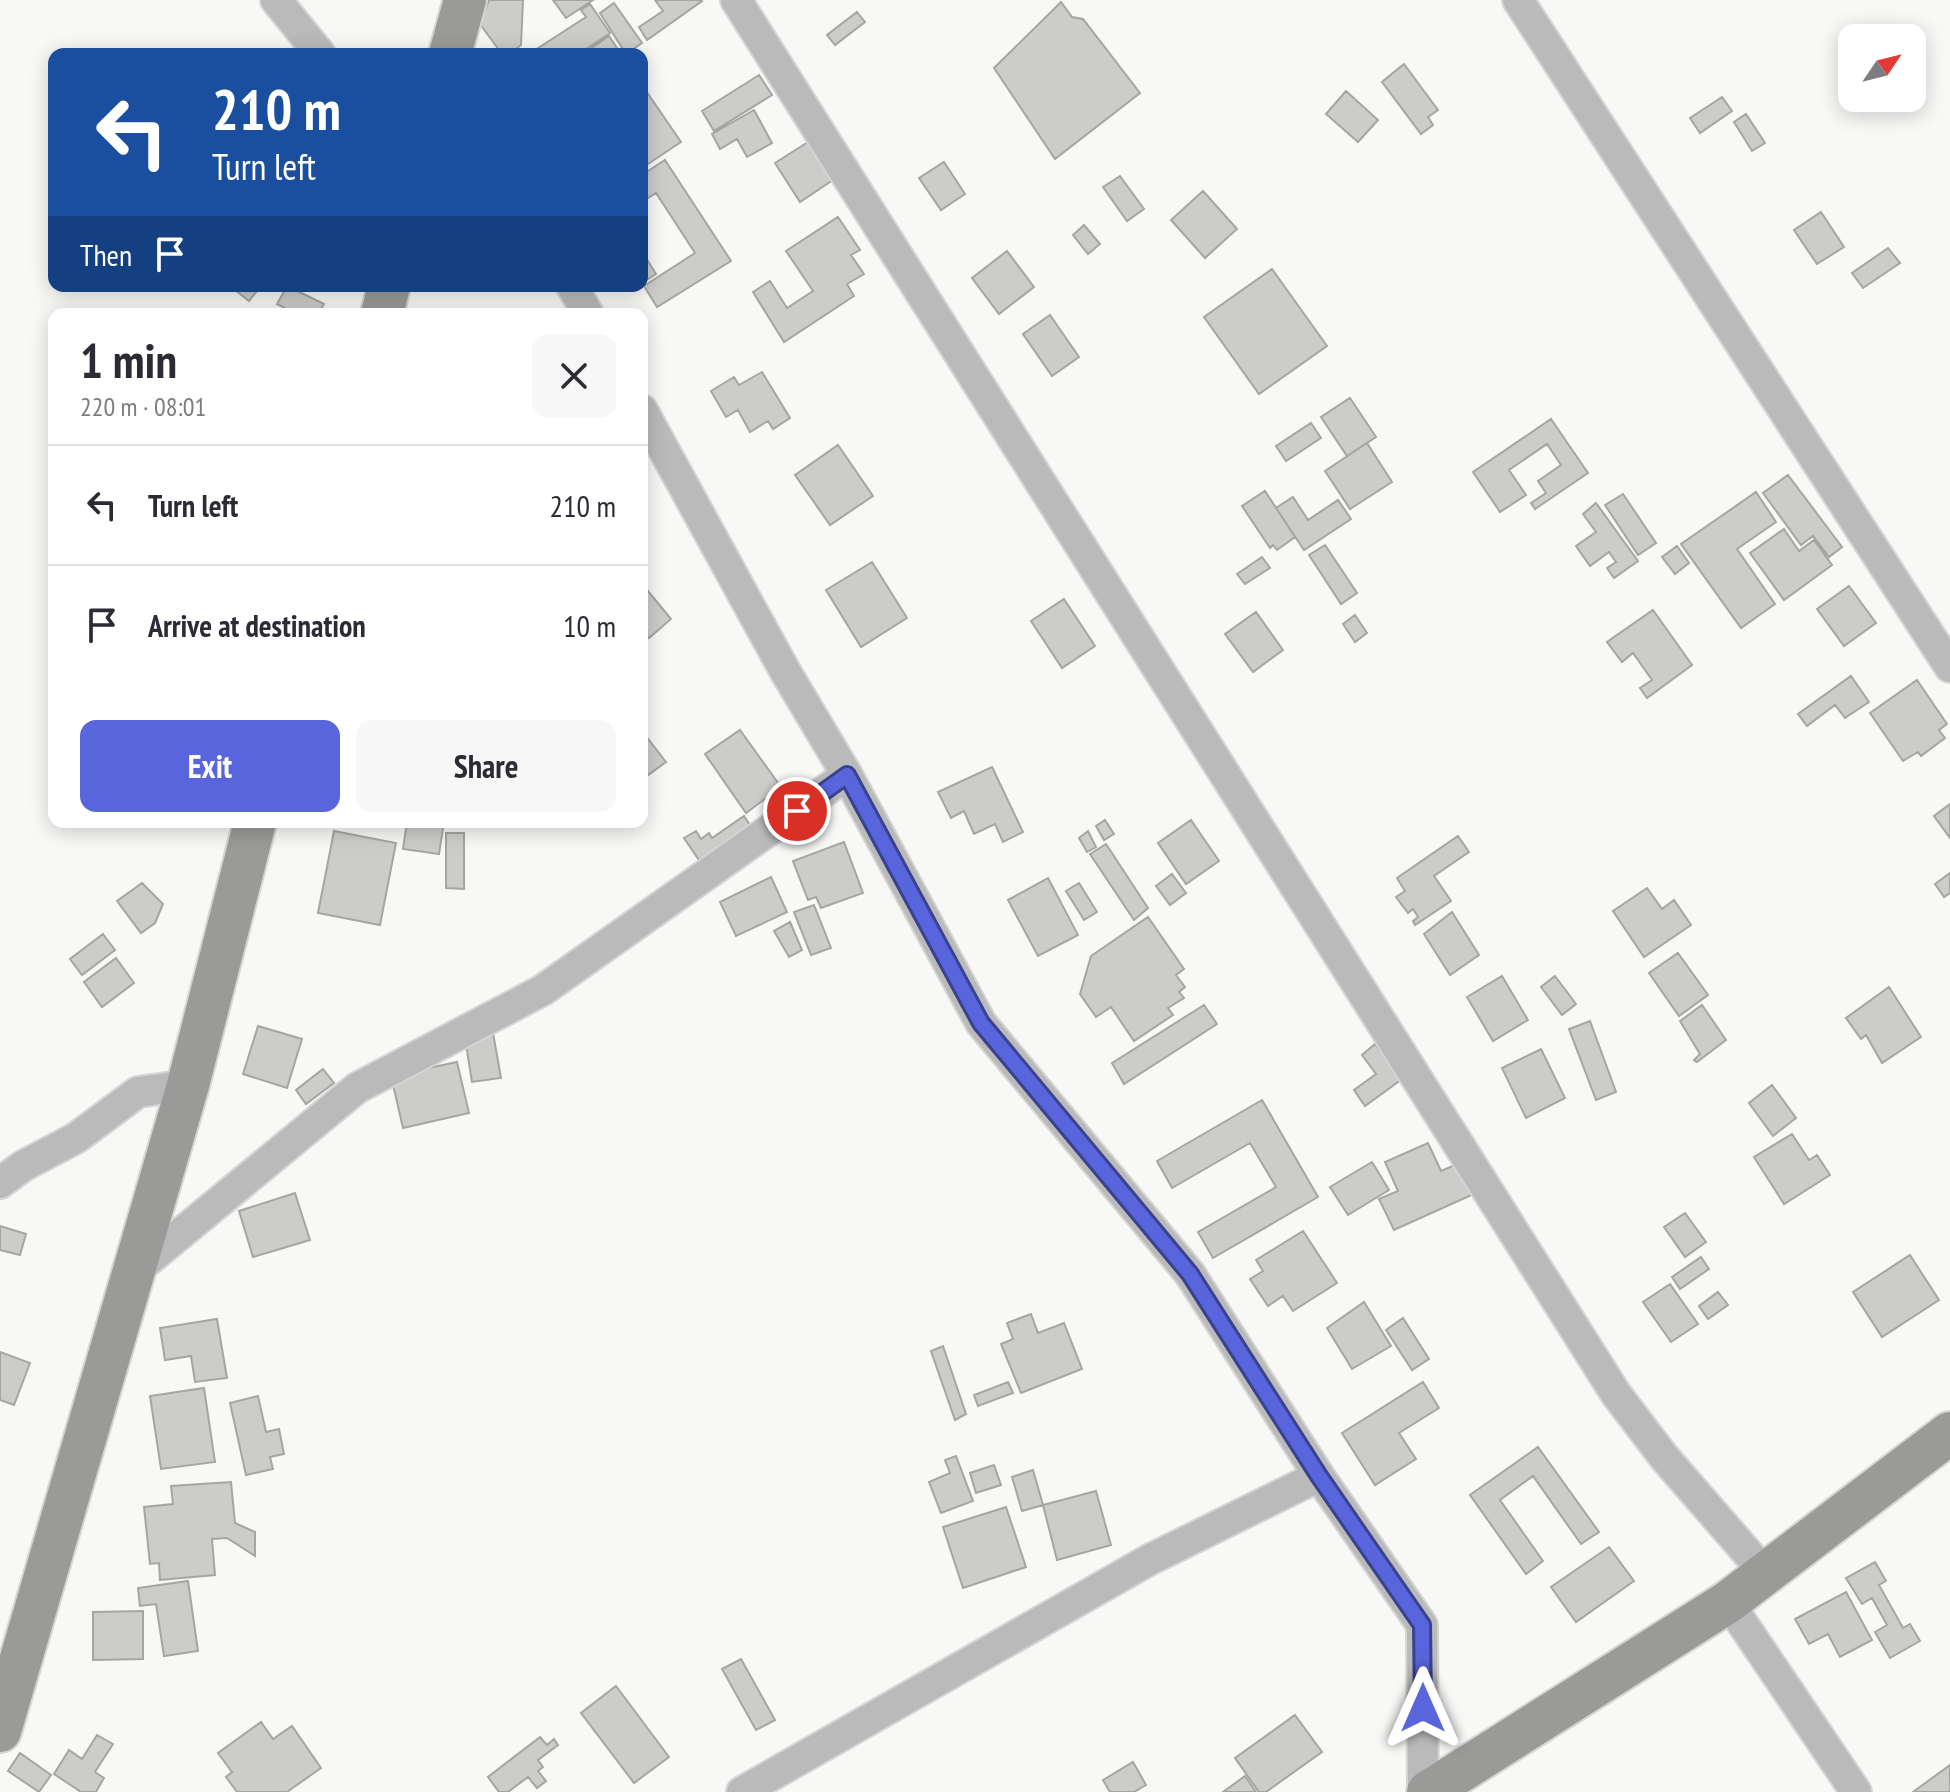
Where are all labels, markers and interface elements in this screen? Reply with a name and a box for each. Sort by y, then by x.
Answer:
north arrow [1838,24,1926,112]
map controls [1838,24,1926,112]
text: 210 m [212,73,341,145]
icon: left [80,80,184,184]
text: Turn left [212,143,316,190]
icon: arrive [148,232,192,276]
text: Then [80,235,132,274]
text: 1 min [80,329,177,391]
button: close [532,334,616,418]
text: 220 m · 08:01 [80,390,206,423]
icon: left [80,483,124,527]
text: Turn left [148,486,238,525]
text: 210 m [550,486,616,525]
icon: arrive [80,603,124,647]
text: Arrive at destination [148,606,366,645]
text: 10 m [563,606,616,645]
button: Exit [80,720,340,812]
button: Share [356,720,616,812]
pin [763,777,831,845]
icon: arrive [775,789,819,833]
position arrow [1381,1666,1465,1750]

